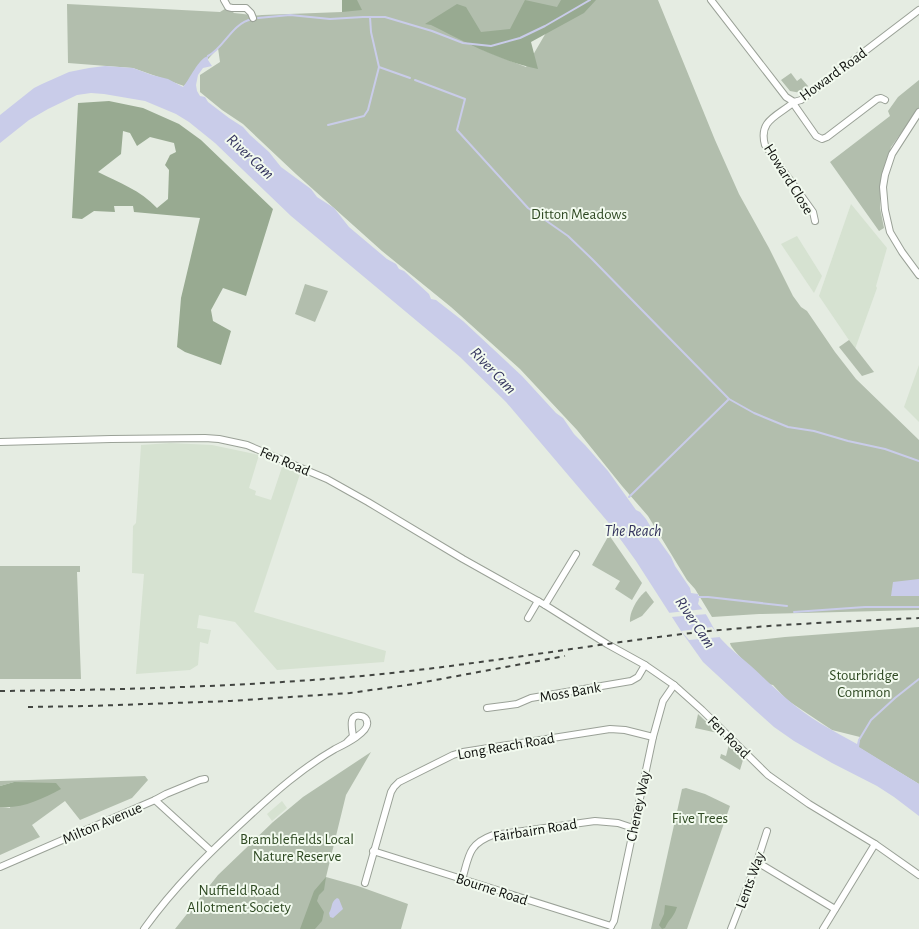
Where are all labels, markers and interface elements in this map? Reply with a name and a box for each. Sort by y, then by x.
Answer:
street label: Howard Road [797,45,870,104]
water label: River Cam [224,131,277,182]
street label: Howard Close [761,141,816,217]
park label: Ditton Meadows [531,207,627,222]
water label: River Cam [467,344,519,397]
street label: Fen Road [258,444,312,479]
water label: The Reach [604,523,662,539]
water label: River Cam [672,594,718,651]
park label: Stourbridge Common [829,668,899,700]
street label: Moss Bank [538,680,602,705]
street label: Fen Road [705,713,753,762]
street label: Long Reach Road [456,731,556,762]
street label: Cheney Way [624,769,653,843]
street label: Milton Avenue [60,800,144,847]
park label: Five Trees [672,811,728,826]
street label: Fairbairn Road [492,816,578,845]
park label: Bramblefields Local Nature Reserve [240,832,354,864]
street label: Lents Way [733,849,768,911]
street label: Bourne Road [454,871,530,908]
park label: Nuffield Road Allotment Society [187,883,291,915]

